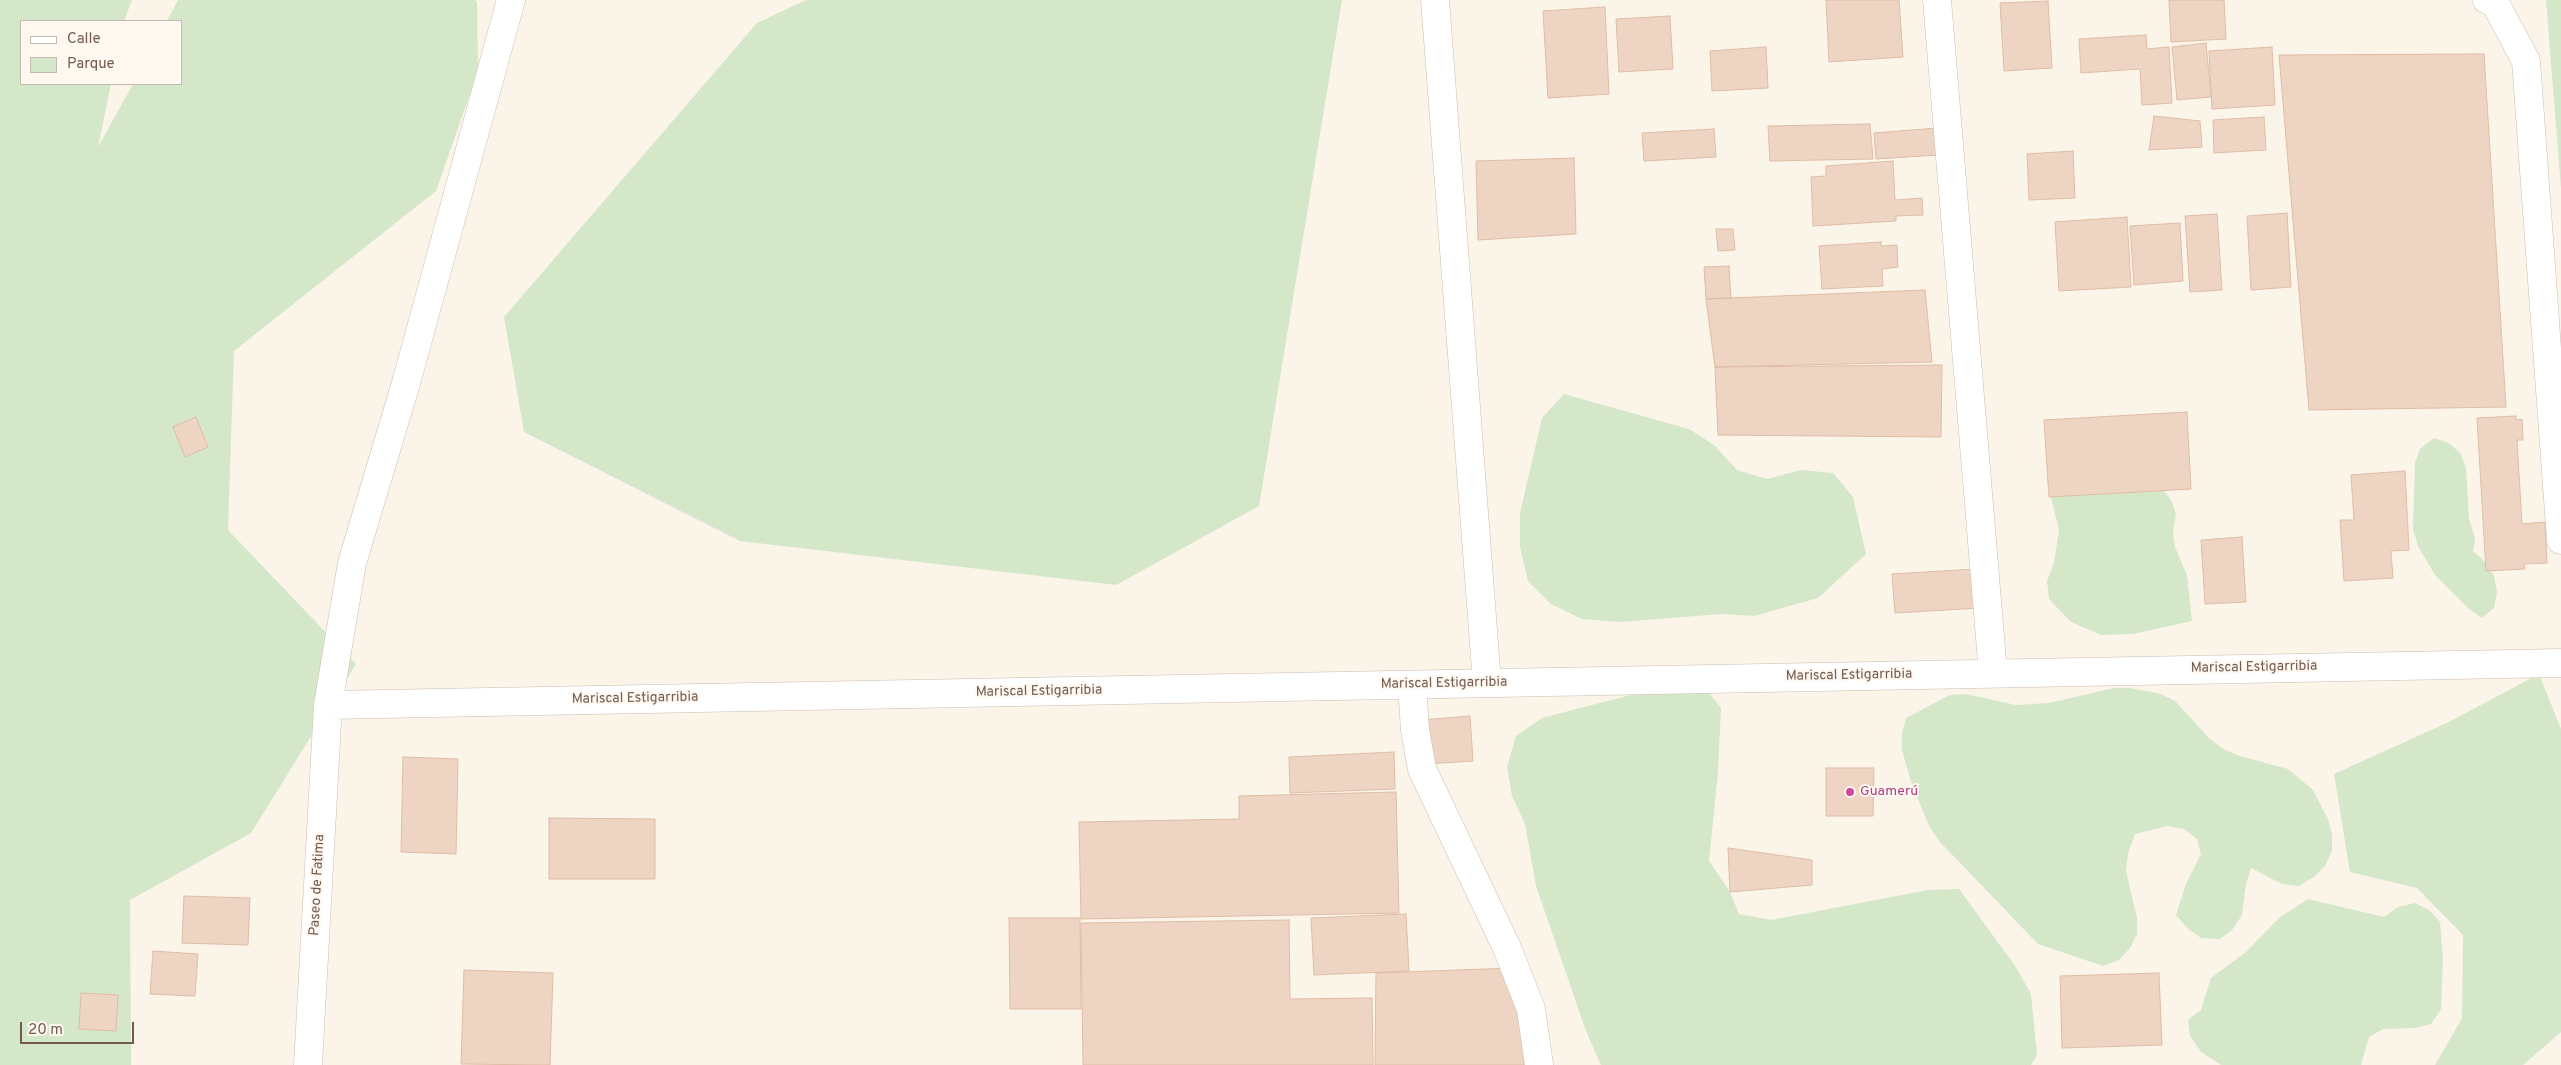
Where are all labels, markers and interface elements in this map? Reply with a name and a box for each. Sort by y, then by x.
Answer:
legend [20,20,182,85]
text: Calle [67,30,101,49]
text: Parque [67,55,115,74]
street label: Mariscal Estigarribia [2191,658,2317,678]
street label: Mariscal Estigarribia [1786,666,1912,686]
street label: Mariscal Estigarribia [1381,674,1507,694]
street label: Mariscal Estigarribia [976,682,1102,702]
street label: Mariscal Estigarribia [572,689,698,709]
place label: Guamerú [1860,784,1918,800]
marker: Guamerú [1844,786,1856,798]
street label: Paseo de Fatima [307,834,329,936]
scale bar [22,1012,136,1044]
text: 20 m [28,1021,63,1040]

